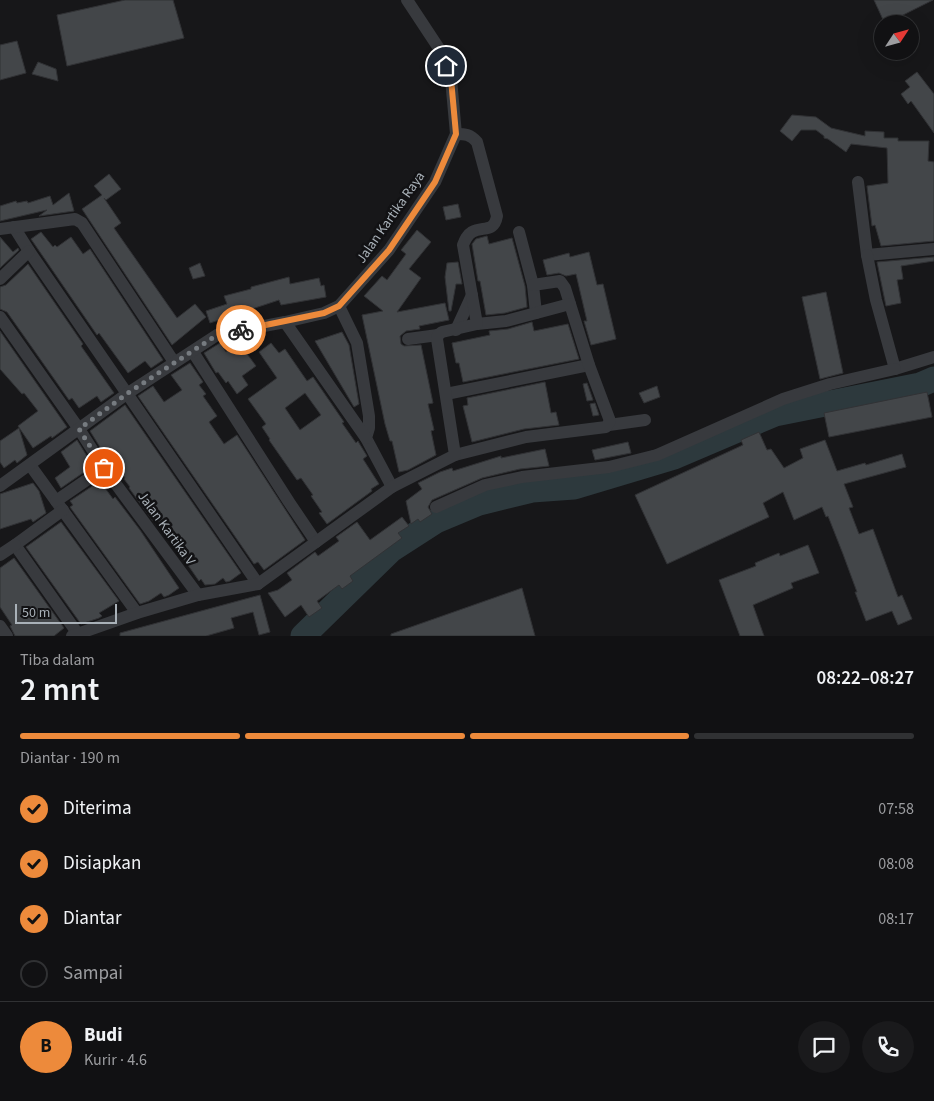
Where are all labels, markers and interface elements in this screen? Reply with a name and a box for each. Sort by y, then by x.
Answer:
north arrow [874,15,919,60]
map controls [874,15,919,60]
pin [425,45,467,87]
icon: home [432,52,460,80]
street label: Jalan Kartika Raya [352,168,430,268]
courier [216,305,266,355]
icon: bike [227,316,255,344]
pin [83,447,125,489]
icon: bag [90,454,118,482]
street label: Jalan Kartika V [133,488,200,570]
scale bar [15,601,118,624]
text: 50 m [22,603,50,623]
text: Tiba dalam [20,649,95,671]
text: 08:22–08:27 [816,665,914,692]
text: 2 mnt [20,667,99,713]
text: Diantar · 190 m [20,747,120,769]
icon: check [20,795,48,823]
text: Diterima [63,795,132,822]
text: 07:58 [878,798,914,820]
icon: check [20,850,48,878]
text: Disiapkan [63,850,141,877]
text: 08:08 [878,853,914,875]
icon: check [20,905,48,933]
text: Diantar [63,905,122,932]
text: 08:17 [878,908,914,930]
text: Sampai [63,960,123,987]
button: chat [798,1021,850,1073]
button: phone [862,1021,914,1073]
text: Budi [84,1022,122,1049]
text: B [40,1033,52,1060]
text: Kurir · 4.6 [84,1049,147,1071]

